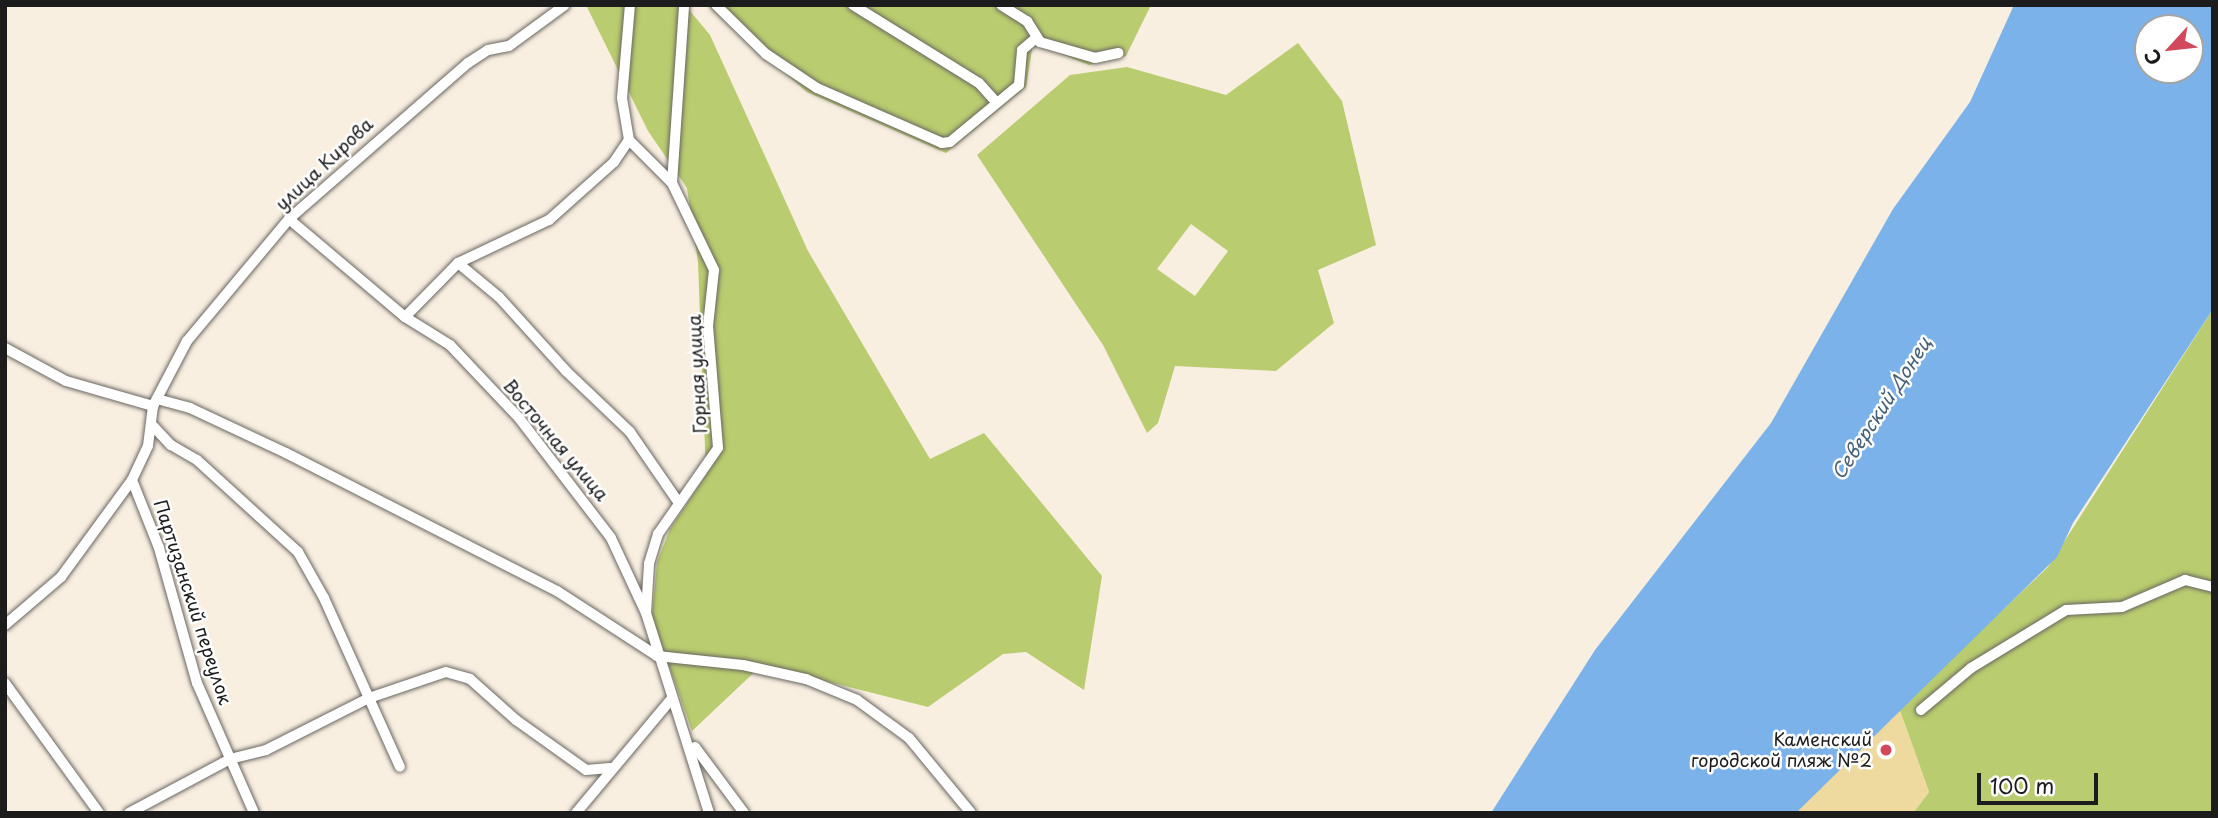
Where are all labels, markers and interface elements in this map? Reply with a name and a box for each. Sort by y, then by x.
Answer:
north arrow [2134,14,2204,84]
text: С [2136,45,2168,70]
street label: улица Кирова [271,113,377,215]
street label: Горная улица [683,313,711,435]
water label: Северский Донец [1826,332,1936,484]
street label: Восточная улица [499,374,613,506]
street label: Партизанский переулок [150,497,236,707]
place label: Каменский городской пляж №2 [1691,729,1872,772]
marker: Каменский городской пляж №2 [1878,742,1894,758]
scale bar [1980,758,2101,802]
text: 100 m [1990,769,2054,801]

